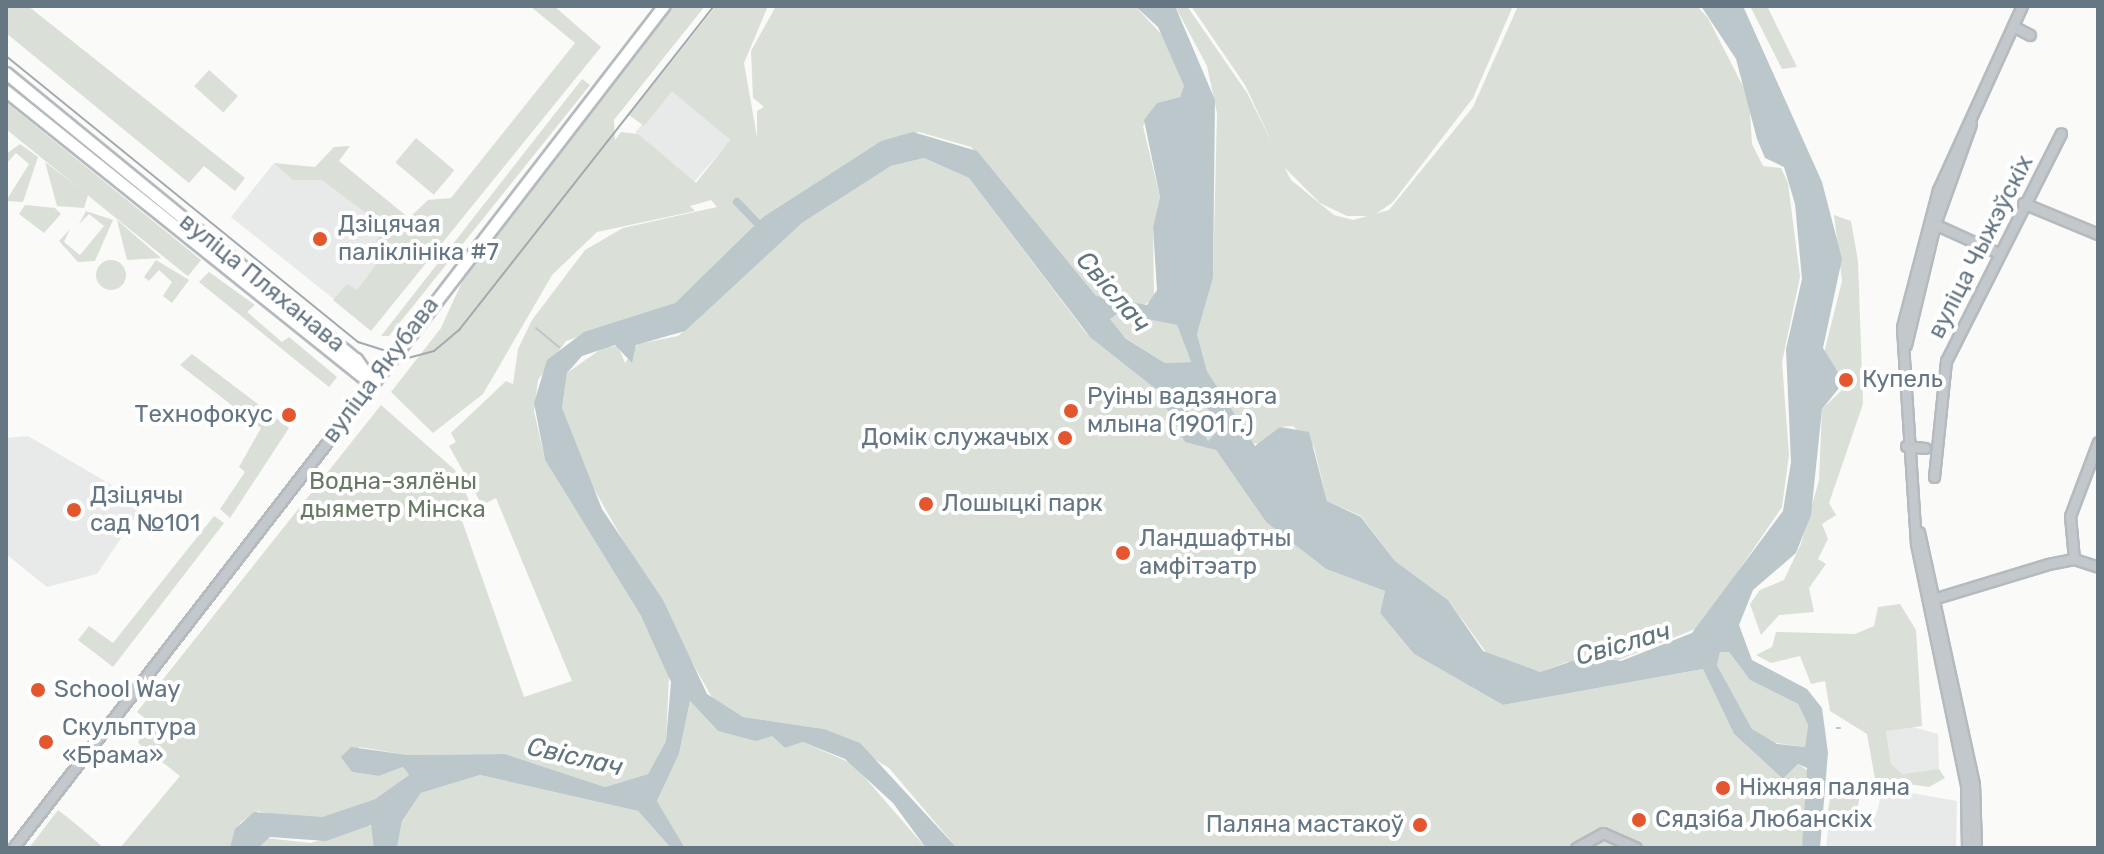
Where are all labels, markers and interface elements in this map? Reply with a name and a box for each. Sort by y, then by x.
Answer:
street label: вуліца Чыжэўскіх [1922,151,2040,343]
street label: вуліца Пляханава [173,207,351,359]
place label: Дзіцячая паліклініка #7 [338,211,499,267]
marker: Дзіцячая паліклініка #7 [309,228,331,250]
water label: Свіслач [1069,245,1157,339]
street label: вуліца Якубава [317,291,445,449]
place label: Купель [1862,366,1943,394]
marker: Купель [1837,371,1855,389]
place label: Руіны вадзянога млына (1901 г.) [1087,383,1277,439]
place label: Технофокус [135,401,273,429]
marker: Руіны вадзянога млына (1901 г.) [1062,402,1080,420]
marker: Технофокус [280,406,298,424]
place label: Домік служачых [861,424,1049,452]
marker: Домік служачых [1056,429,1074,447]
park label: Водна-зялёны дыяметр Мінска [300,468,486,524]
place label: Дзіцячы сад №101 [90,482,200,538]
place label: Лошыцкі парк [942,490,1103,518]
marker: Лошыцкі парк [917,495,935,513]
marker: Дзіцячы сад №101 [65,501,83,519]
place label: Ландшафтны амфітэатр [1139,525,1291,581]
marker: Ландшафтны амфітэатр [1114,544,1132,562]
water label: Свіслач [1572,616,1674,672]
place label: School Way [54,676,181,704]
marker: School Way [29,681,47,699]
place label: Скульптура «Брама» [62,714,196,770]
water label: Свіслач [524,731,626,783]
marker: Скульптура «Брама» [37,733,55,751]
place label: Ніжняя паляна [1739,774,1910,802]
marker: Ніжняя паляна [1714,779,1732,797]
place label: Сядзіба Любанскіх [1655,806,1872,834]
place label: Паляна мастакоў [1206,811,1404,839]
marker: Сядзіба Любанскіх [1630,811,1648,829]
marker: Паляна мастакоў [1411,816,1429,834]

